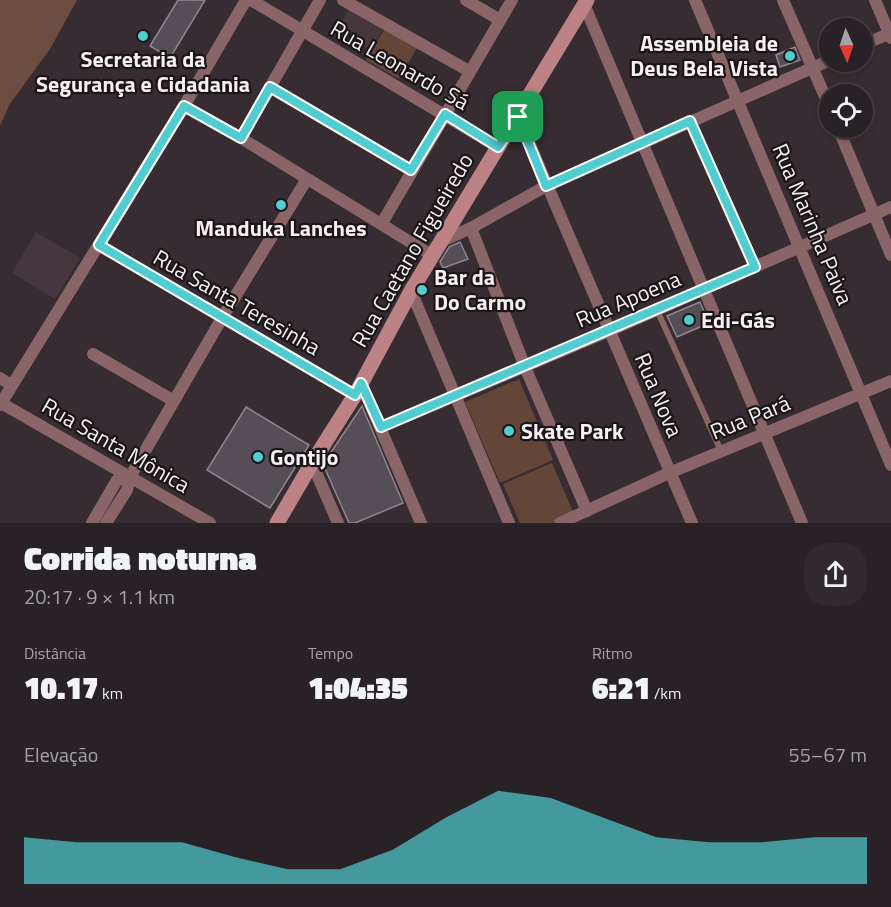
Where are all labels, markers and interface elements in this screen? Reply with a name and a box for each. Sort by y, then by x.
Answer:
street label: Rua Leonardo Sá [324,11,476,119]
north arrow [819,18,873,72]
map controls [819,18,873,138]
place label: Assembleia de Deus Bela Vista [630,26,778,85]
marker: Secretaria da Segurança e Cidadania [136,29,150,43]
place label: Secretaria da Segurança e Cidadania [36,42,250,101]
marker: Assembleia de Deus Bela Vista [783,49,797,63]
button: locate [819,84,873,138]
pin [492,91,543,142]
icon: arrive [501,100,534,133]
street label: Rua Marinha Paiva [764,138,862,310]
street label: Rua Caetano Figueiredo [342,147,482,353]
marker: Manduka Lanches [274,198,288,212]
place label: Manduka Lanches [195,211,367,245]
street label: Rua Santa Teresinha [147,240,327,364]
place label: Bar da Do Carmo [434,260,526,319]
street label: Rua Apoena [570,262,686,336]
marker: Bar da Do Carmo [415,283,429,297]
place label: Edi-Gás [701,303,775,337]
marker: Edi-Gás [682,313,696,327]
street label: Rua Nova [626,348,692,442]
street label: Rua Pará [705,386,795,448]
street label: Rua Santa Mônica [35,389,197,501]
place label: Skate Park [521,414,624,448]
marker: Skate Park [502,424,516,438]
place label: Gontijo [270,440,338,474]
marker: Gontijo [251,450,265,464]
text: Corrida noturna [24,533,257,583]
button: share [804,543,867,606]
text: 20:17 · 9 × 1.1 km [24,581,175,612]
text: Distância [24,641,86,665]
text: Tempo [308,641,353,665]
text: Ritmo [592,641,633,665]
text: 10.17 [24,665,98,711]
text: 1:04:35 [308,665,408,711]
text: 6:21 [592,665,650,711]
text: km [98,681,123,705]
text: /km [650,681,681,705]
text: Elevação [24,739,98,770]
text: 55–67 m [788,739,867,770]

